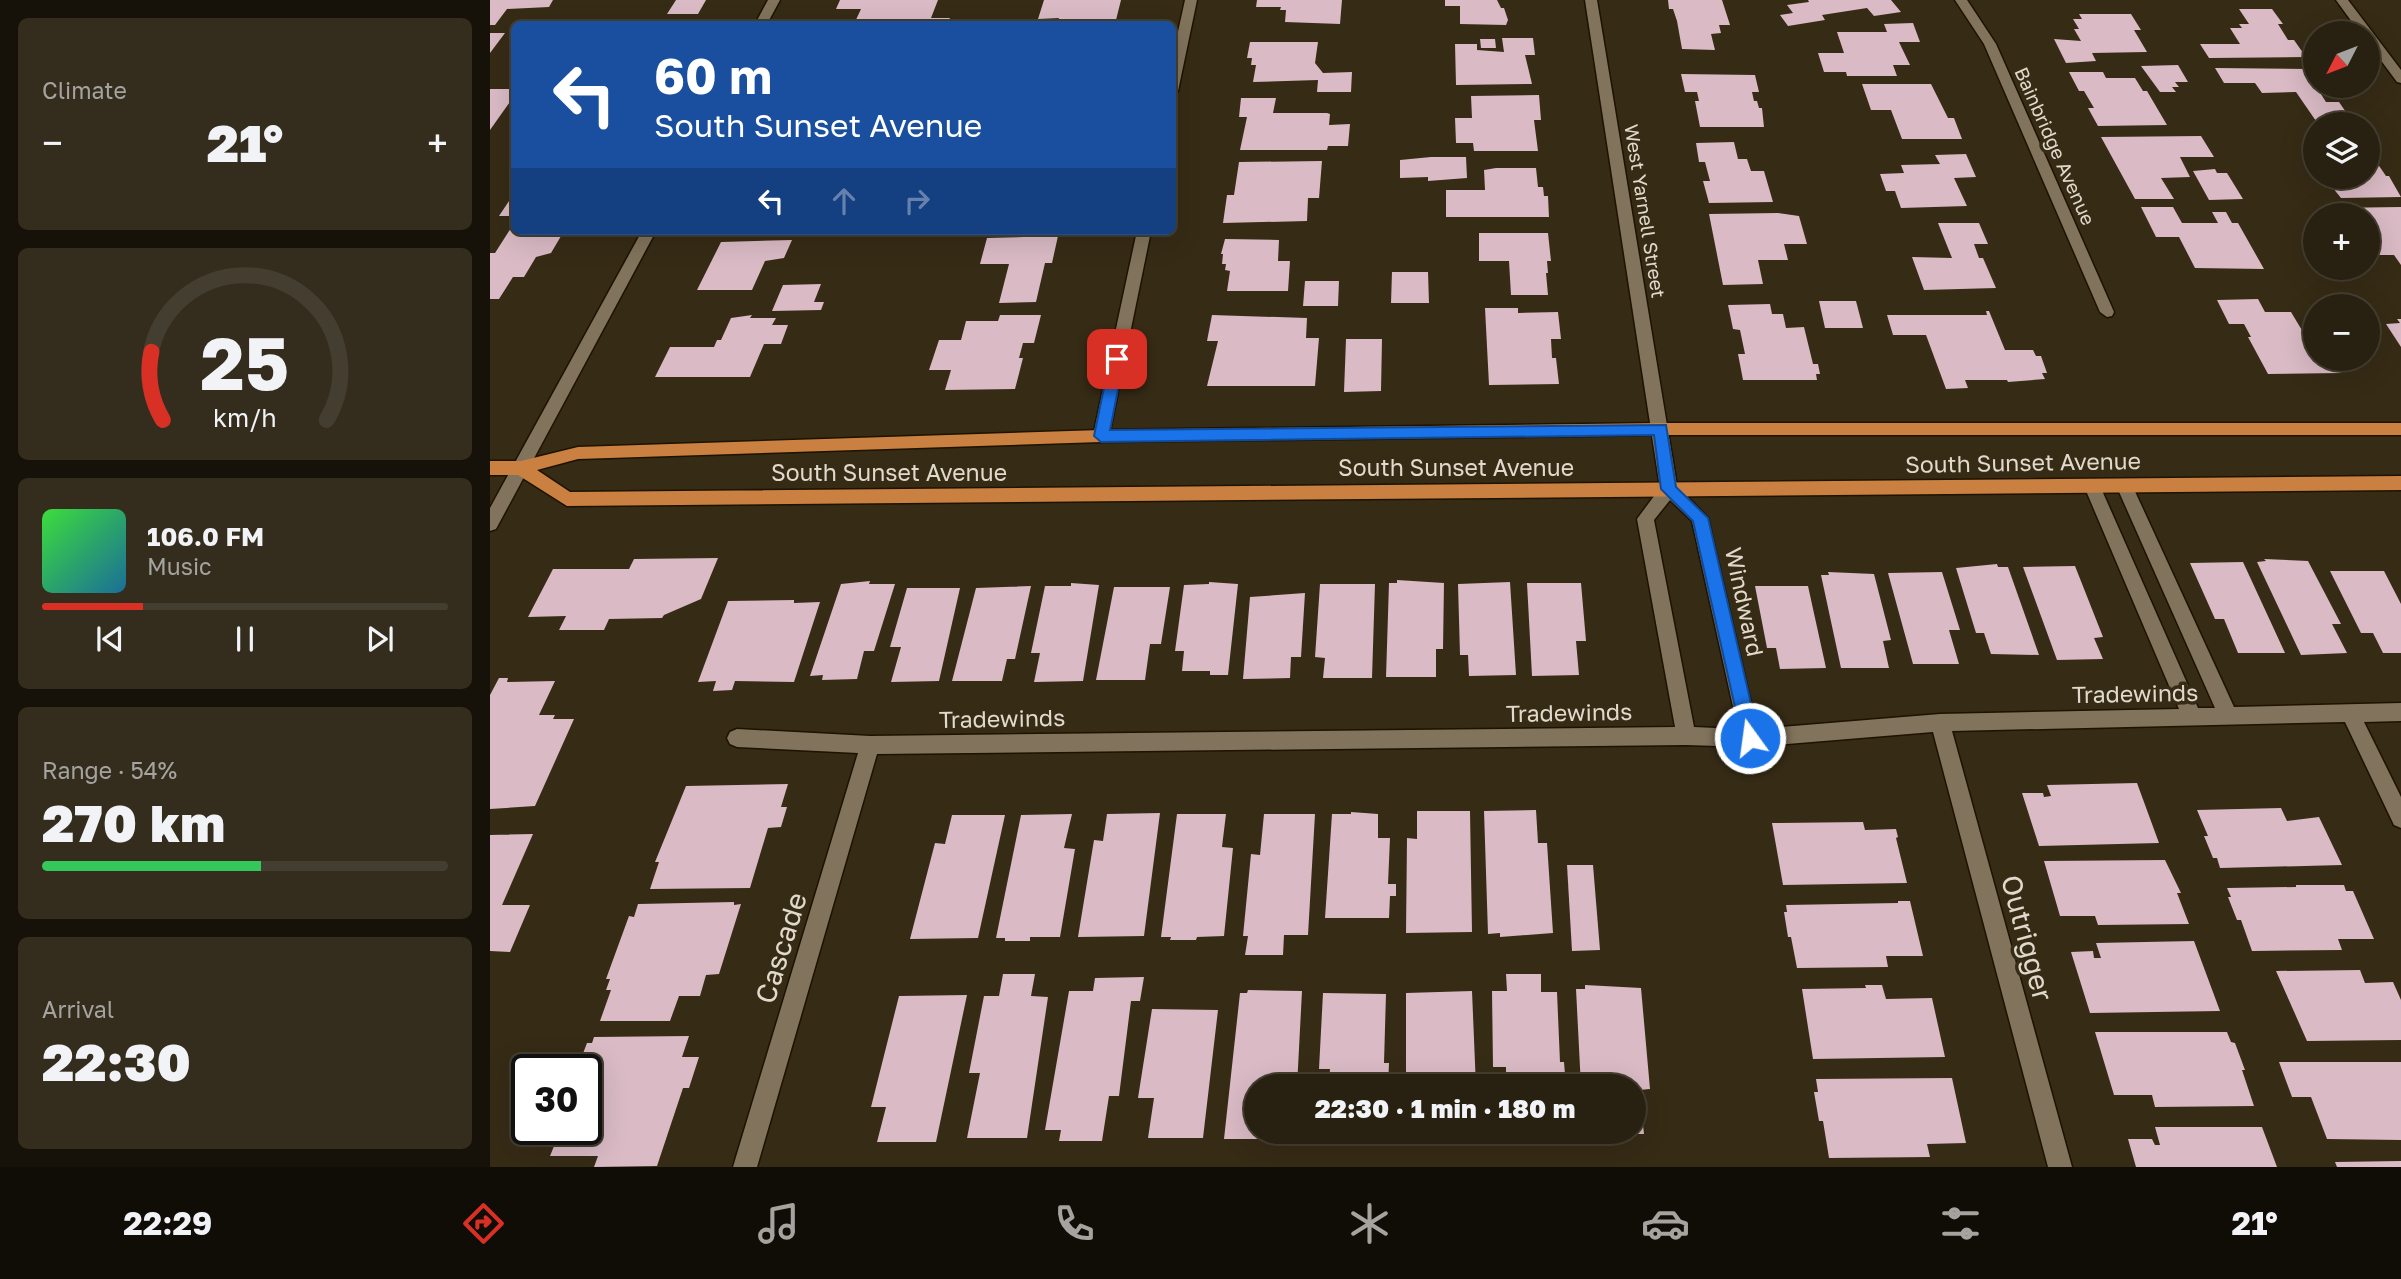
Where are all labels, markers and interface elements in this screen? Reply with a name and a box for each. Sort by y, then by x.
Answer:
north arrow [2303,21,2380,98]
map controls [2303,21,2380,371]
text: 60 m [654,46,772,105]
icon: left [539,49,630,140]
street label: Bainbridge Avenue [2010,63,2101,228]
text: Climate [42,76,127,104]
text: South Sunset Avenue [654,106,982,144]
text: 21° [207,111,283,173]
button: layers [2303,112,2380,189]
text: − [42,120,63,165]
text: + [427,120,448,165]
street label: West Yarnell Street [1620,122,1671,299]
icon: left [752,182,790,220]
icon: ahead [825,182,863,220]
icon: right [898,182,936,220]
button: + [2303,203,2380,280]
button: − [2303,294,2380,371]
text: 25 [201,319,289,406]
pin [1087,329,1147,389]
icon: arrive [1098,340,1136,378]
text: km/h [213,401,277,432]
street label: South Sunset Avenue [1905,446,2141,478]
street label: South Sunset Avenue [1338,453,1574,481]
street label: South Sunset Avenue [771,458,1007,486]
text: 106.0 FM [147,521,264,552]
street label: Windward [1720,545,1770,659]
text: Music [147,552,212,580]
icon: previous [91,620,129,658]
icon: pause [226,620,264,658]
icon: next [361,620,399,658]
street label: Tradewinds [2072,678,2198,708]
street label: Tradewinds [1506,697,1632,727]
position arrow [1713,701,1787,775]
street label: Tradewinds [939,703,1065,733]
text: Range · 54% [42,756,177,784]
text: 270 km [42,791,225,853]
street label: Outrigger [1995,871,2060,1004]
street label: Cascade [748,888,813,1007]
text: Arrival [42,995,114,1023]
text: 22:30 [42,1030,191,1092]
speed limit sign: 30 [511,1054,602,1145]
text: 22:30 · 1 min · 180 m [1315,1093,1575,1124]
icon: directions [459,1199,508,1248]
icon: music [754,1199,803,1248]
icon: phone [1050,1199,1099,1248]
icon: climate [1345,1199,1394,1248]
icon: car [1641,1199,1690,1248]
icon: filters [1936,1199,1985,1248]
text: 22:29 [123,1204,212,1242]
text: 21° [2231,1204,2278,1242]

